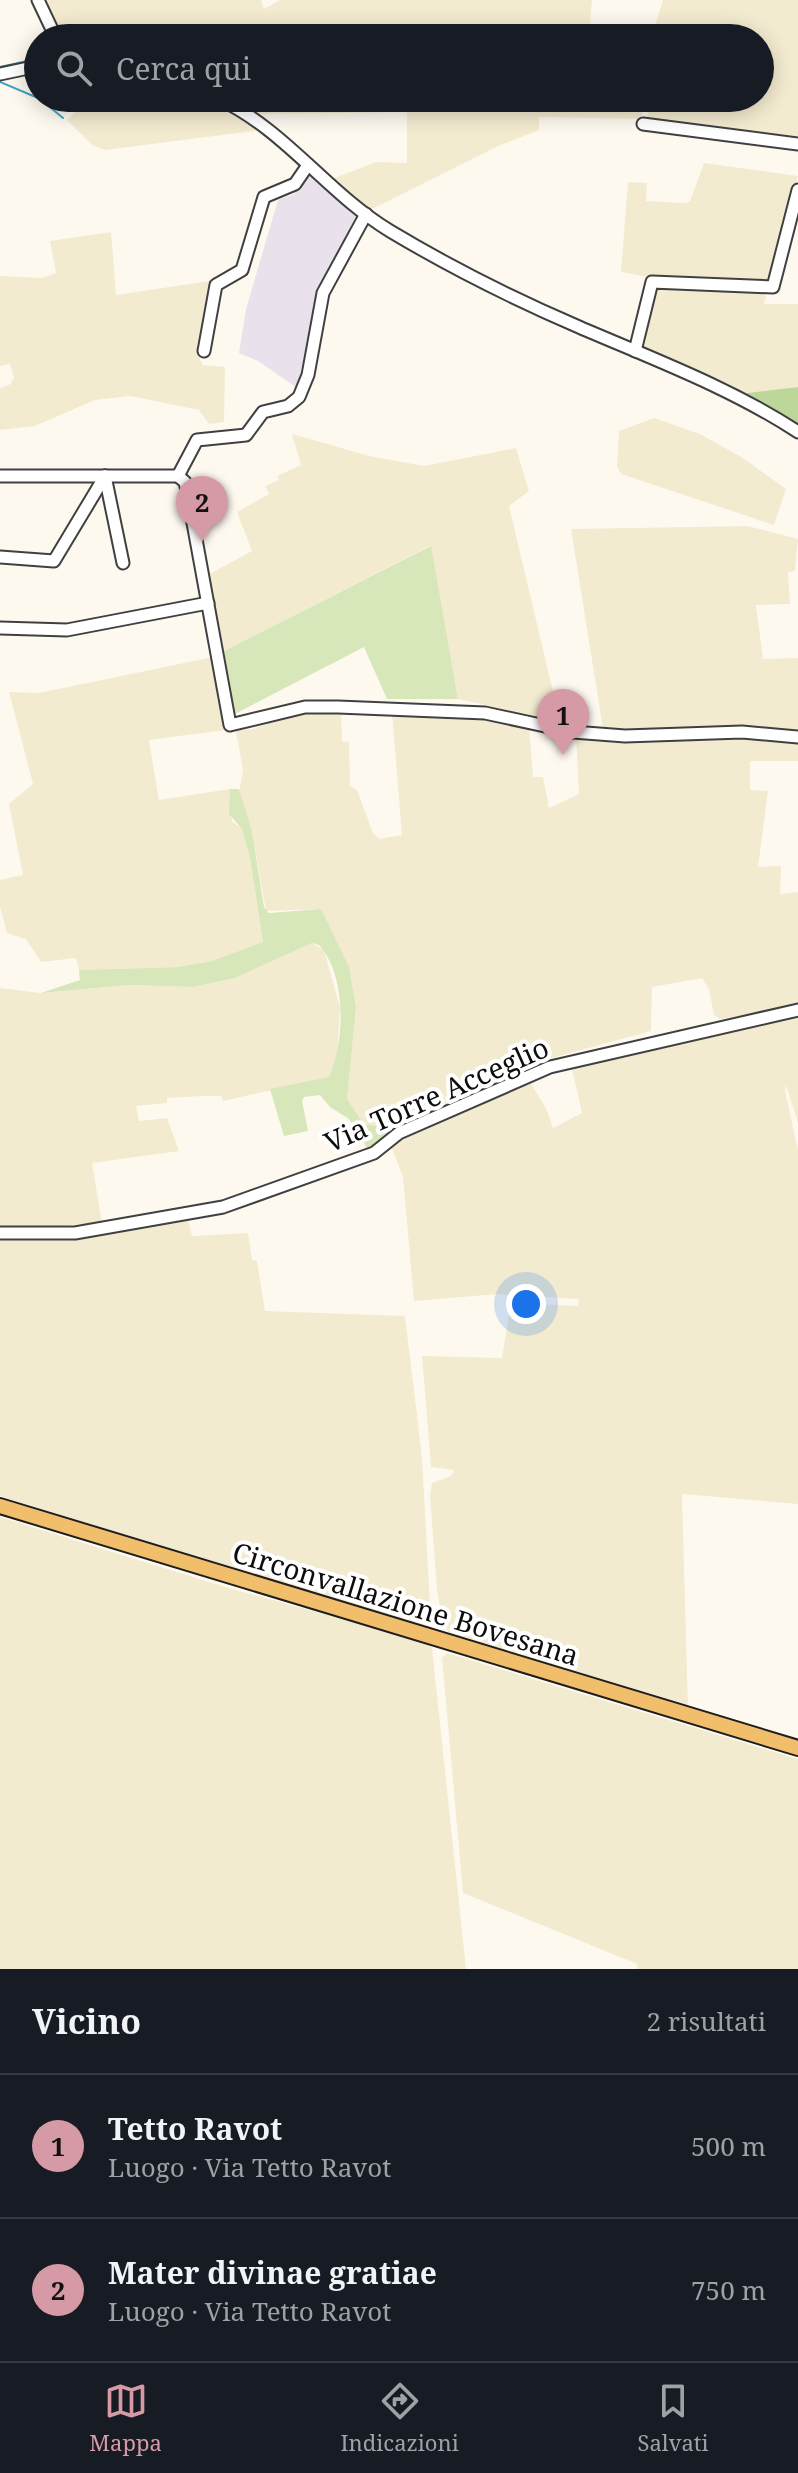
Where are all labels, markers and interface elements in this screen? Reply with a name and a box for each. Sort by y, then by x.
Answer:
search box [24,24,774,112]
icon: search [52,46,96,90]
text: Cerca qui [116,48,251,89]
pin: 2 [176,476,228,542]
pin: 1 [537,689,589,755]
street label: Via Torre Acceglio [318,1027,554,1161]
your location [506,1284,546,1324]
street label: Circonvallazione Bovesana [228,1532,584,1674]
text: Vicino [32,1998,141,2044]
text: 2 risultati [647,2003,766,2039]
text: Tetto Ravot [108,2108,282,2149]
text: 1 [51,2128,65,2164]
text: 500 m [691,2128,766,2164]
text: Luogo · Via Tetto Ravot [108,2149,392,2185]
text: Mater divinae gratiae [108,2252,437,2293]
text: 2 [51,2272,65,2308]
text: 750 m [691,2272,766,2308]
text: Luogo · Via Tetto Ravot [108,2293,392,2329]
tab: Mappa [89,2379,162,2457]
tab: Indicazioni [341,2379,459,2457]
tab: Salvati [638,2379,709,2457]

